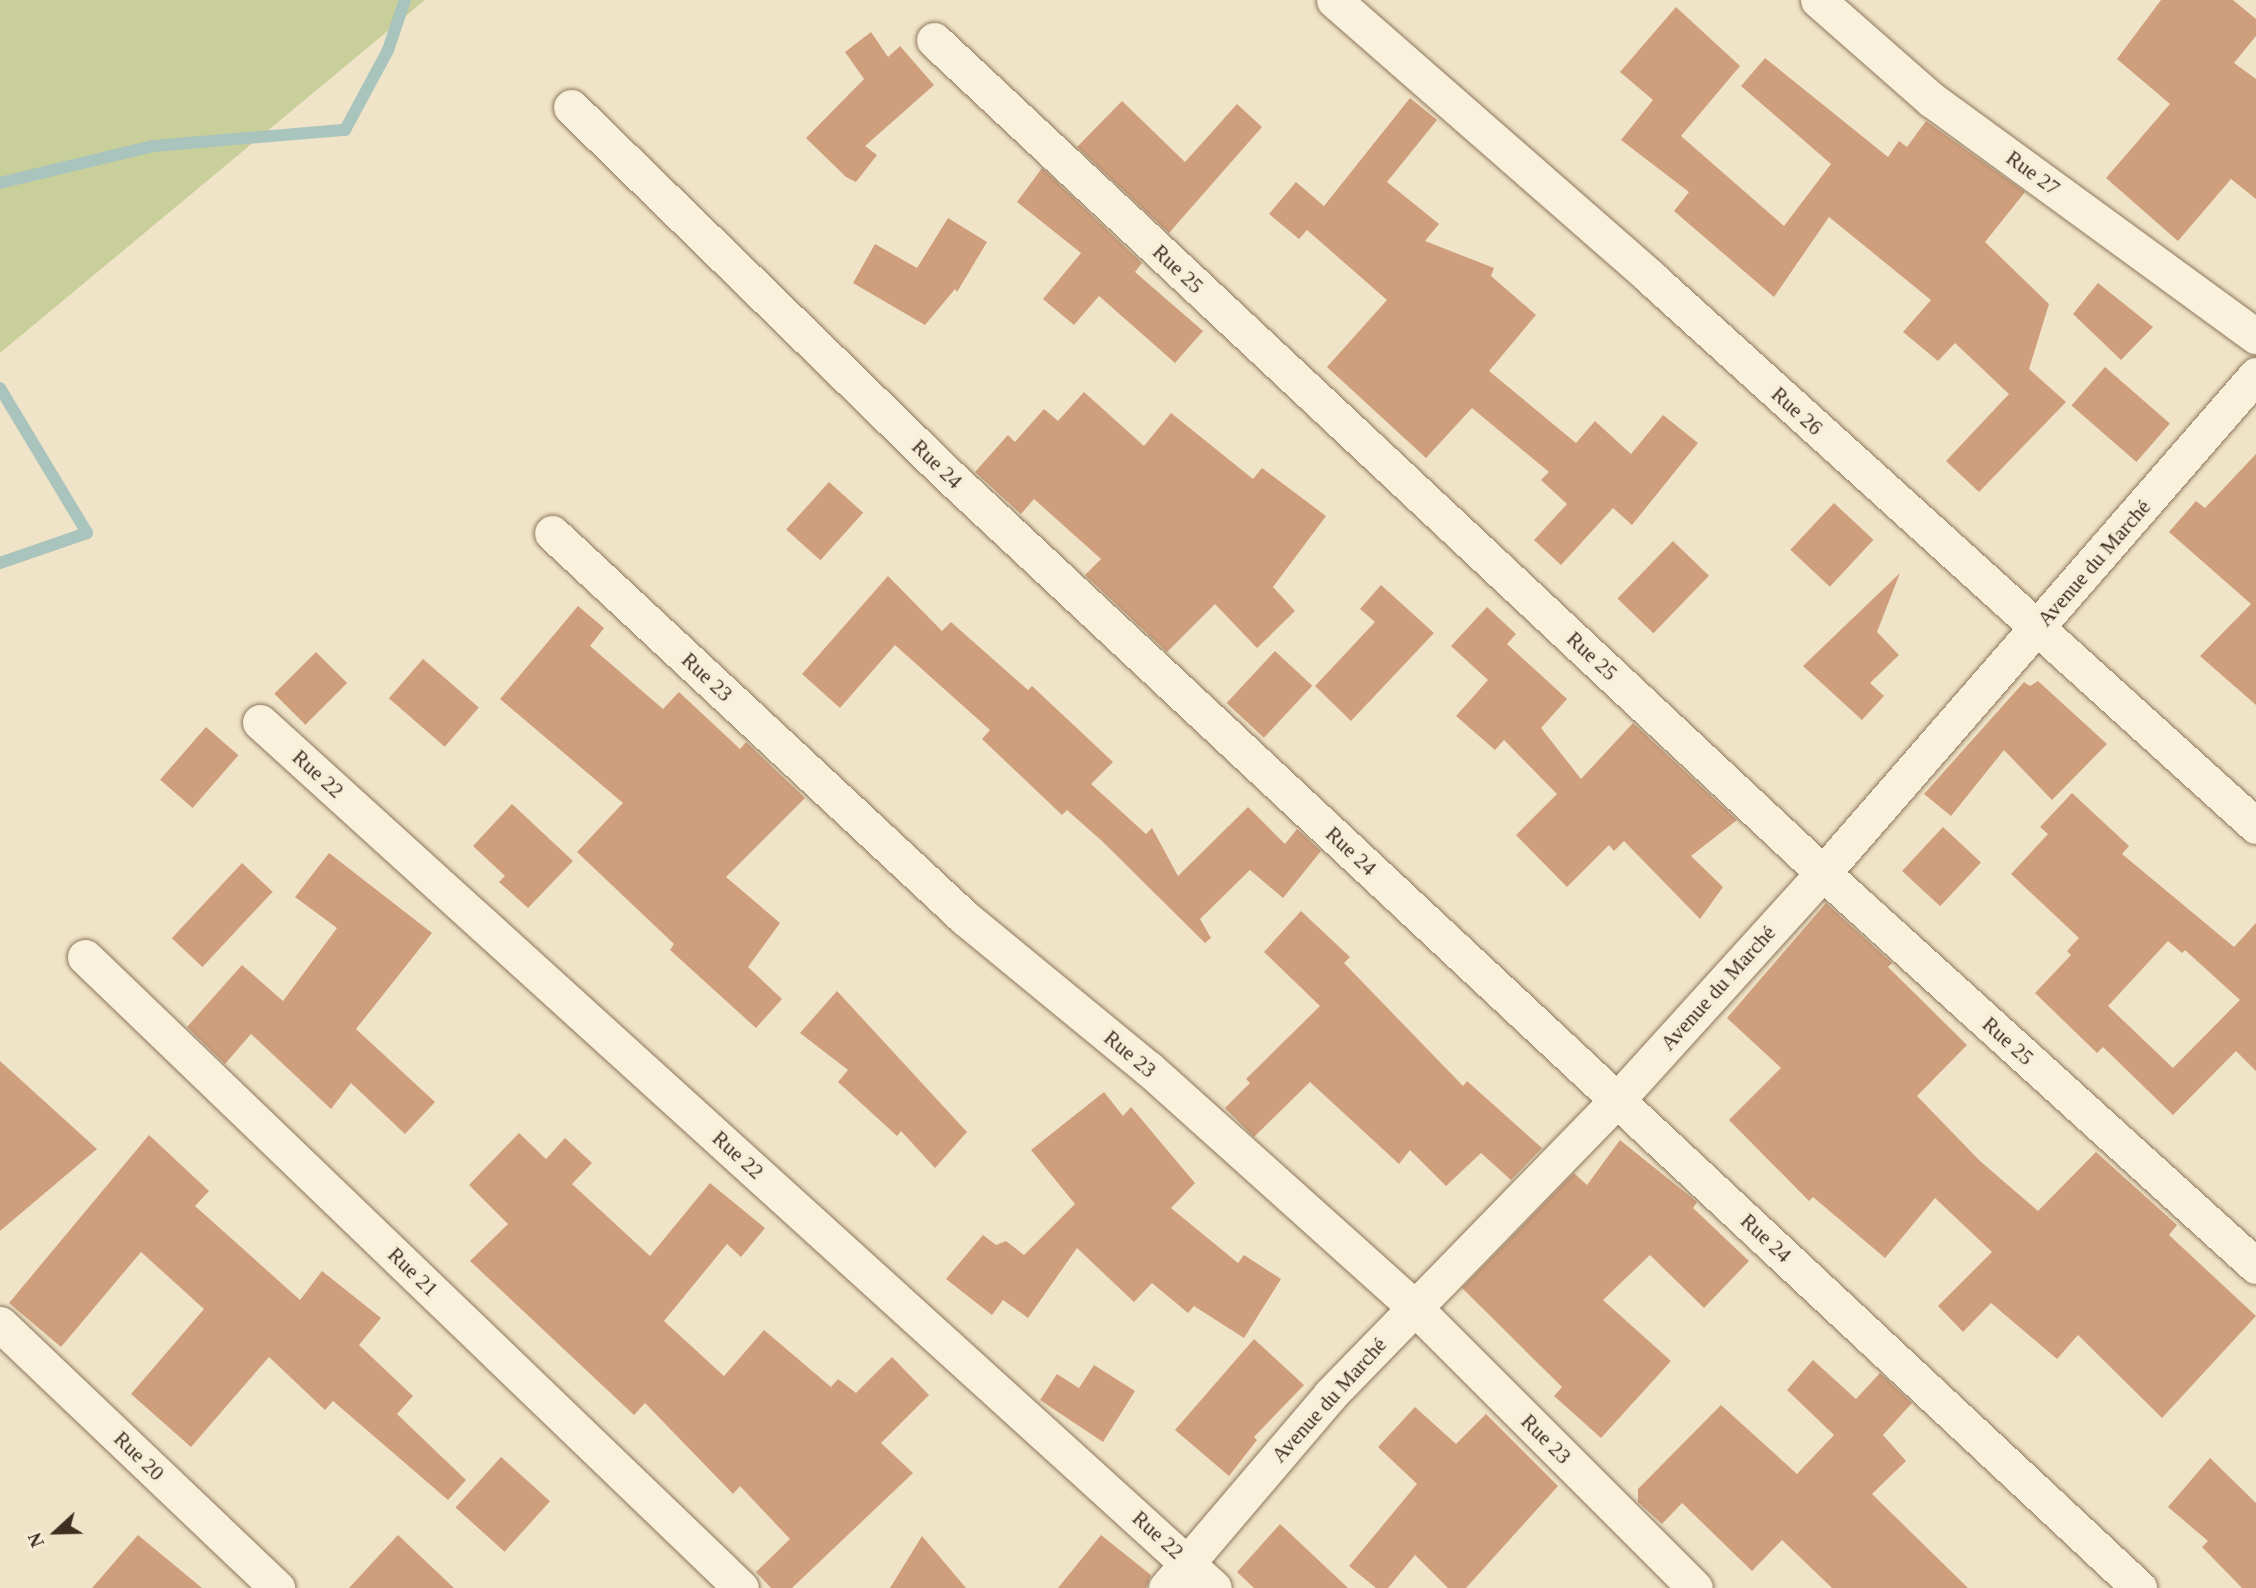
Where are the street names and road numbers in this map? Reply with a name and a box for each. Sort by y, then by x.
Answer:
street label: Rue 27 [2001,145,2065,201]
street label: Rue 25 [1147,239,1209,299]
street label: Rue 26 [1766,382,1828,440]
street label: Rue 24 [907,434,967,494]
street label: Avenue du Marché [2032,495,2156,631]
street label: Rue 25 [1561,626,1623,686]
street label: Rue 23 [676,647,738,707]
street label: Rue 22 [287,745,349,803]
street label: Rue 24 [1320,821,1382,881]
street label: Avenue du Marché [1655,920,1781,1056]
street label: Rue 25 [1977,1012,2039,1070]
street label: Rue 23 [1099,1025,1161,1083]
street label: Rue 22 [707,1126,769,1184]
street label: Rue 24 [1735,1208,1797,1268]
street label: Rue 21 [383,1242,443,1302]
street label: Avenue du Marché [1266,1332,1392,1468]
street label: Rue 23 [1516,1409,1576,1469]
street label: Rue 20 [109,1426,169,1486]
street label: Rue 22 [1127,1506,1189,1564]

